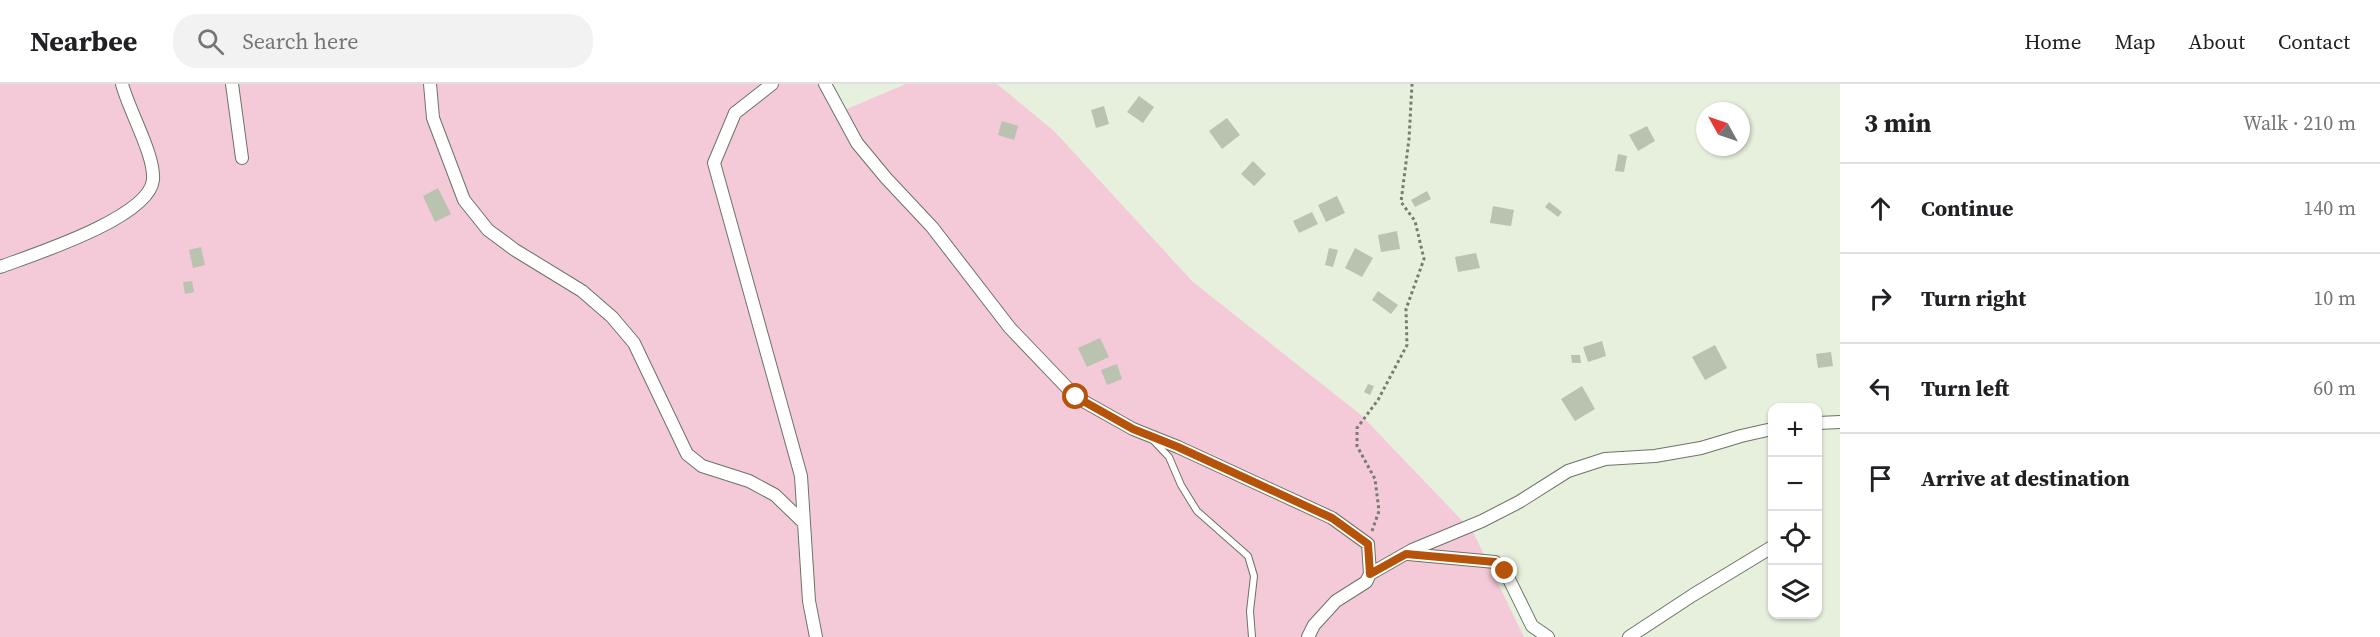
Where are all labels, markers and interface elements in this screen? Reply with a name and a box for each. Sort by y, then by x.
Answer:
search box [173,14,593,68]
text: Nearbee [30,22,137,60]
icon: search [194,25,227,58]
text: Search here [242,26,358,56]
text: Home [2024,27,2082,56]
text: Map [2115,27,2156,56]
text: About [2189,27,2245,56]
text: Contact [2278,27,2350,56]
north arrow [1696,102,1750,156]
text: 3 min [1864,105,1931,141]
text: Walk · 210 m [2243,109,2356,137]
icon: ahead [1864,192,1897,225]
text: Continue [1921,193,2014,223]
text: 140 m [2303,194,2356,222]
icon: right [1864,282,1897,315]
text: Turn right [1921,283,2026,313]
text: 10 m [2313,284,2356,312]
icon: left [1864,372,1897,405]
text: Turn left [1921,373,2009,403]
text: 60 m [2313,374,2356,402]
route start [1062,383,1088,409]
map controls [1768,403,1822,619]
button: + [1768,403,1822,457]
button: − [1768,457,1822,511]
icon: arrive [1864,462,1897,495]
text: Arrive at destination [1921,463,2130,493]
button: locate [1768,511,1822,565]
route end [1491,557,1517,583]
button: layers [1768,565,1822,619]

